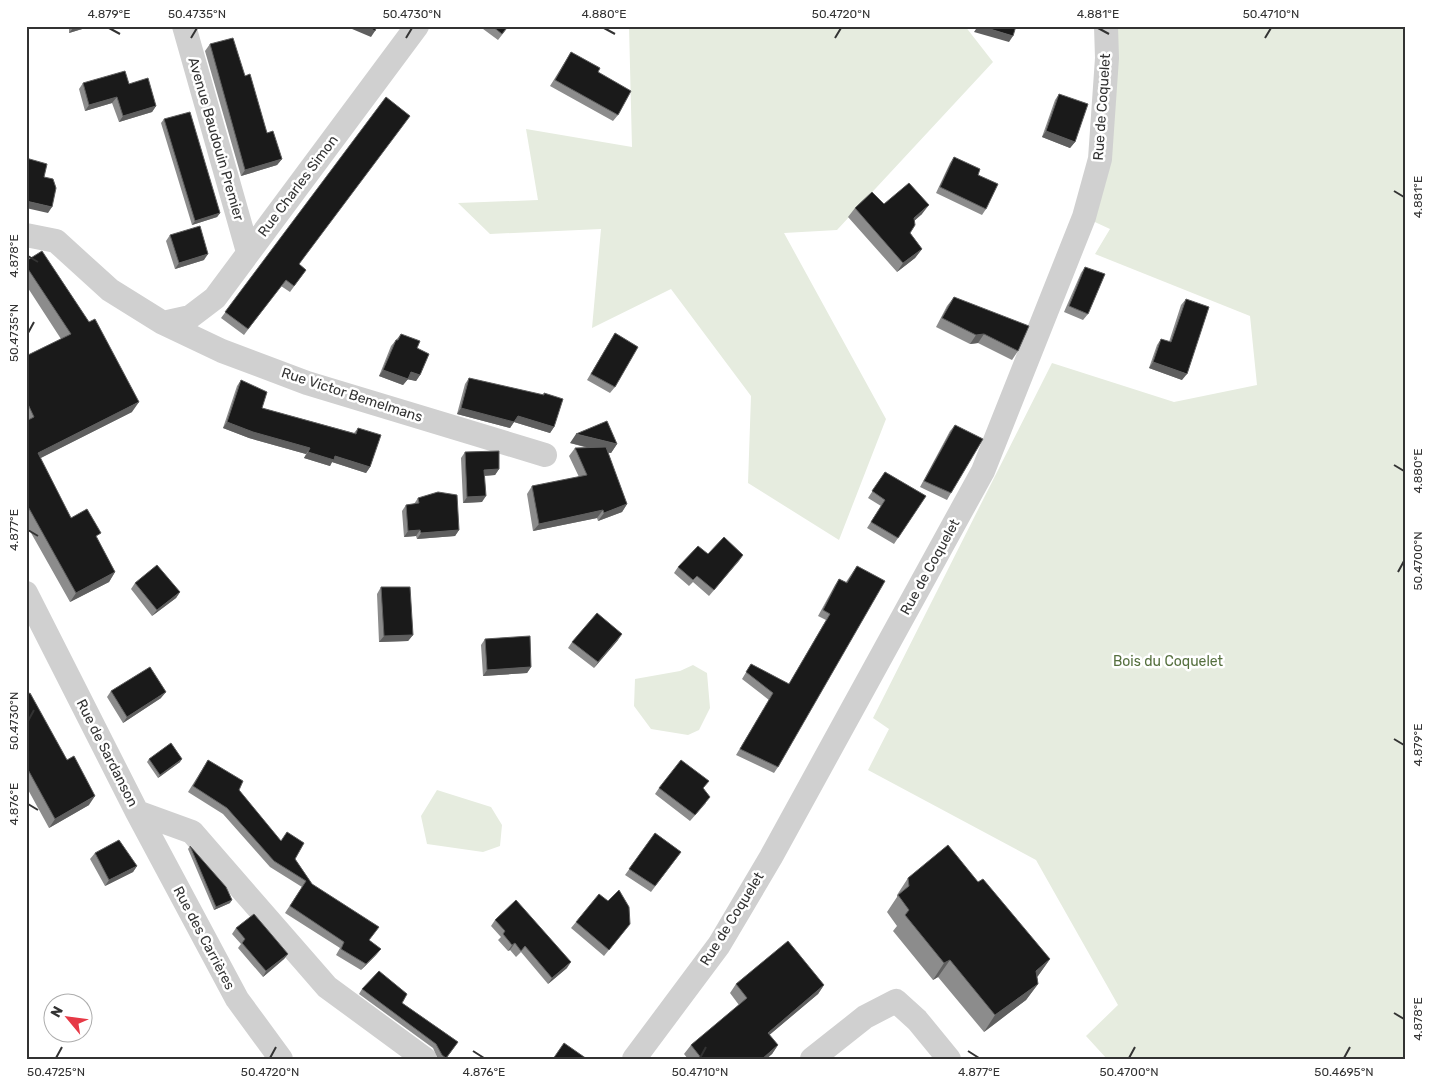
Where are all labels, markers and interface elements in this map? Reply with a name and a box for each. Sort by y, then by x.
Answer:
text: 4.879°E [87,7,131,21]
text: 50.4735°N [168,7,226,21]
text: 50.4730°N [383,7,441,21]
text: 4.880°E [582,7,627,21]
text: 50.4720°N [812,7,870,21]
text: 4.881°E [1077,7,1119,21]
text: 50.4710°N [1243,7,1299,21]
street label: Rue de Coquelet [1090,52,1114,161]
street label: Avenue Baudouin Premier [185,55,248,223]
street label: Rue Charles Simon [254,132,342,240]
text: 4.881°E [1411,176,1425,218]
text: 4.878°E [7,234,21,278]
text: 50.4735°N [7,304,21,362]
street label: Rue Victor Bemelmans [279,364,425,426]
text: 4.880°E [1411,449,1425,494]
text: 4.877°E [7,509,21,551]
street label: Rue de Coquelet [897,516,964,618]
text: 50.4700°N [1411,531,1425,591]
park label: Bois du Coquelet [1113,653,1224,670]
text: 50.4730°N [7,692,21,750]
street label: Rue de Sardanson [73,696,141,810]
text: 4.879°E [1411,723,1425,767]
text: 4.876°E [7,783,21,825]
street label: Rue de Coquelet [696,869,768,969]
street label: Rue des Carrières [170,883,238,993]
north arrow [42,992,92,1042]
text: 4.878°E [1411,997,1425,1041]
text: N [47,1003,67,1020]
text: 50.4725°N [27,1065,85,1079]
text: 50.4720°N [241,1065,299,1079]
text: 4.876°E [463,1065,505,1079]
text: 50.4710°N [672,1065,728,1079]
text: 4.877°E [958,1065,1000,1079]
text: 50.4700°N [1099,1065,1159,1079]
text: 50.4695°N [1314,1065,1374,1079]

